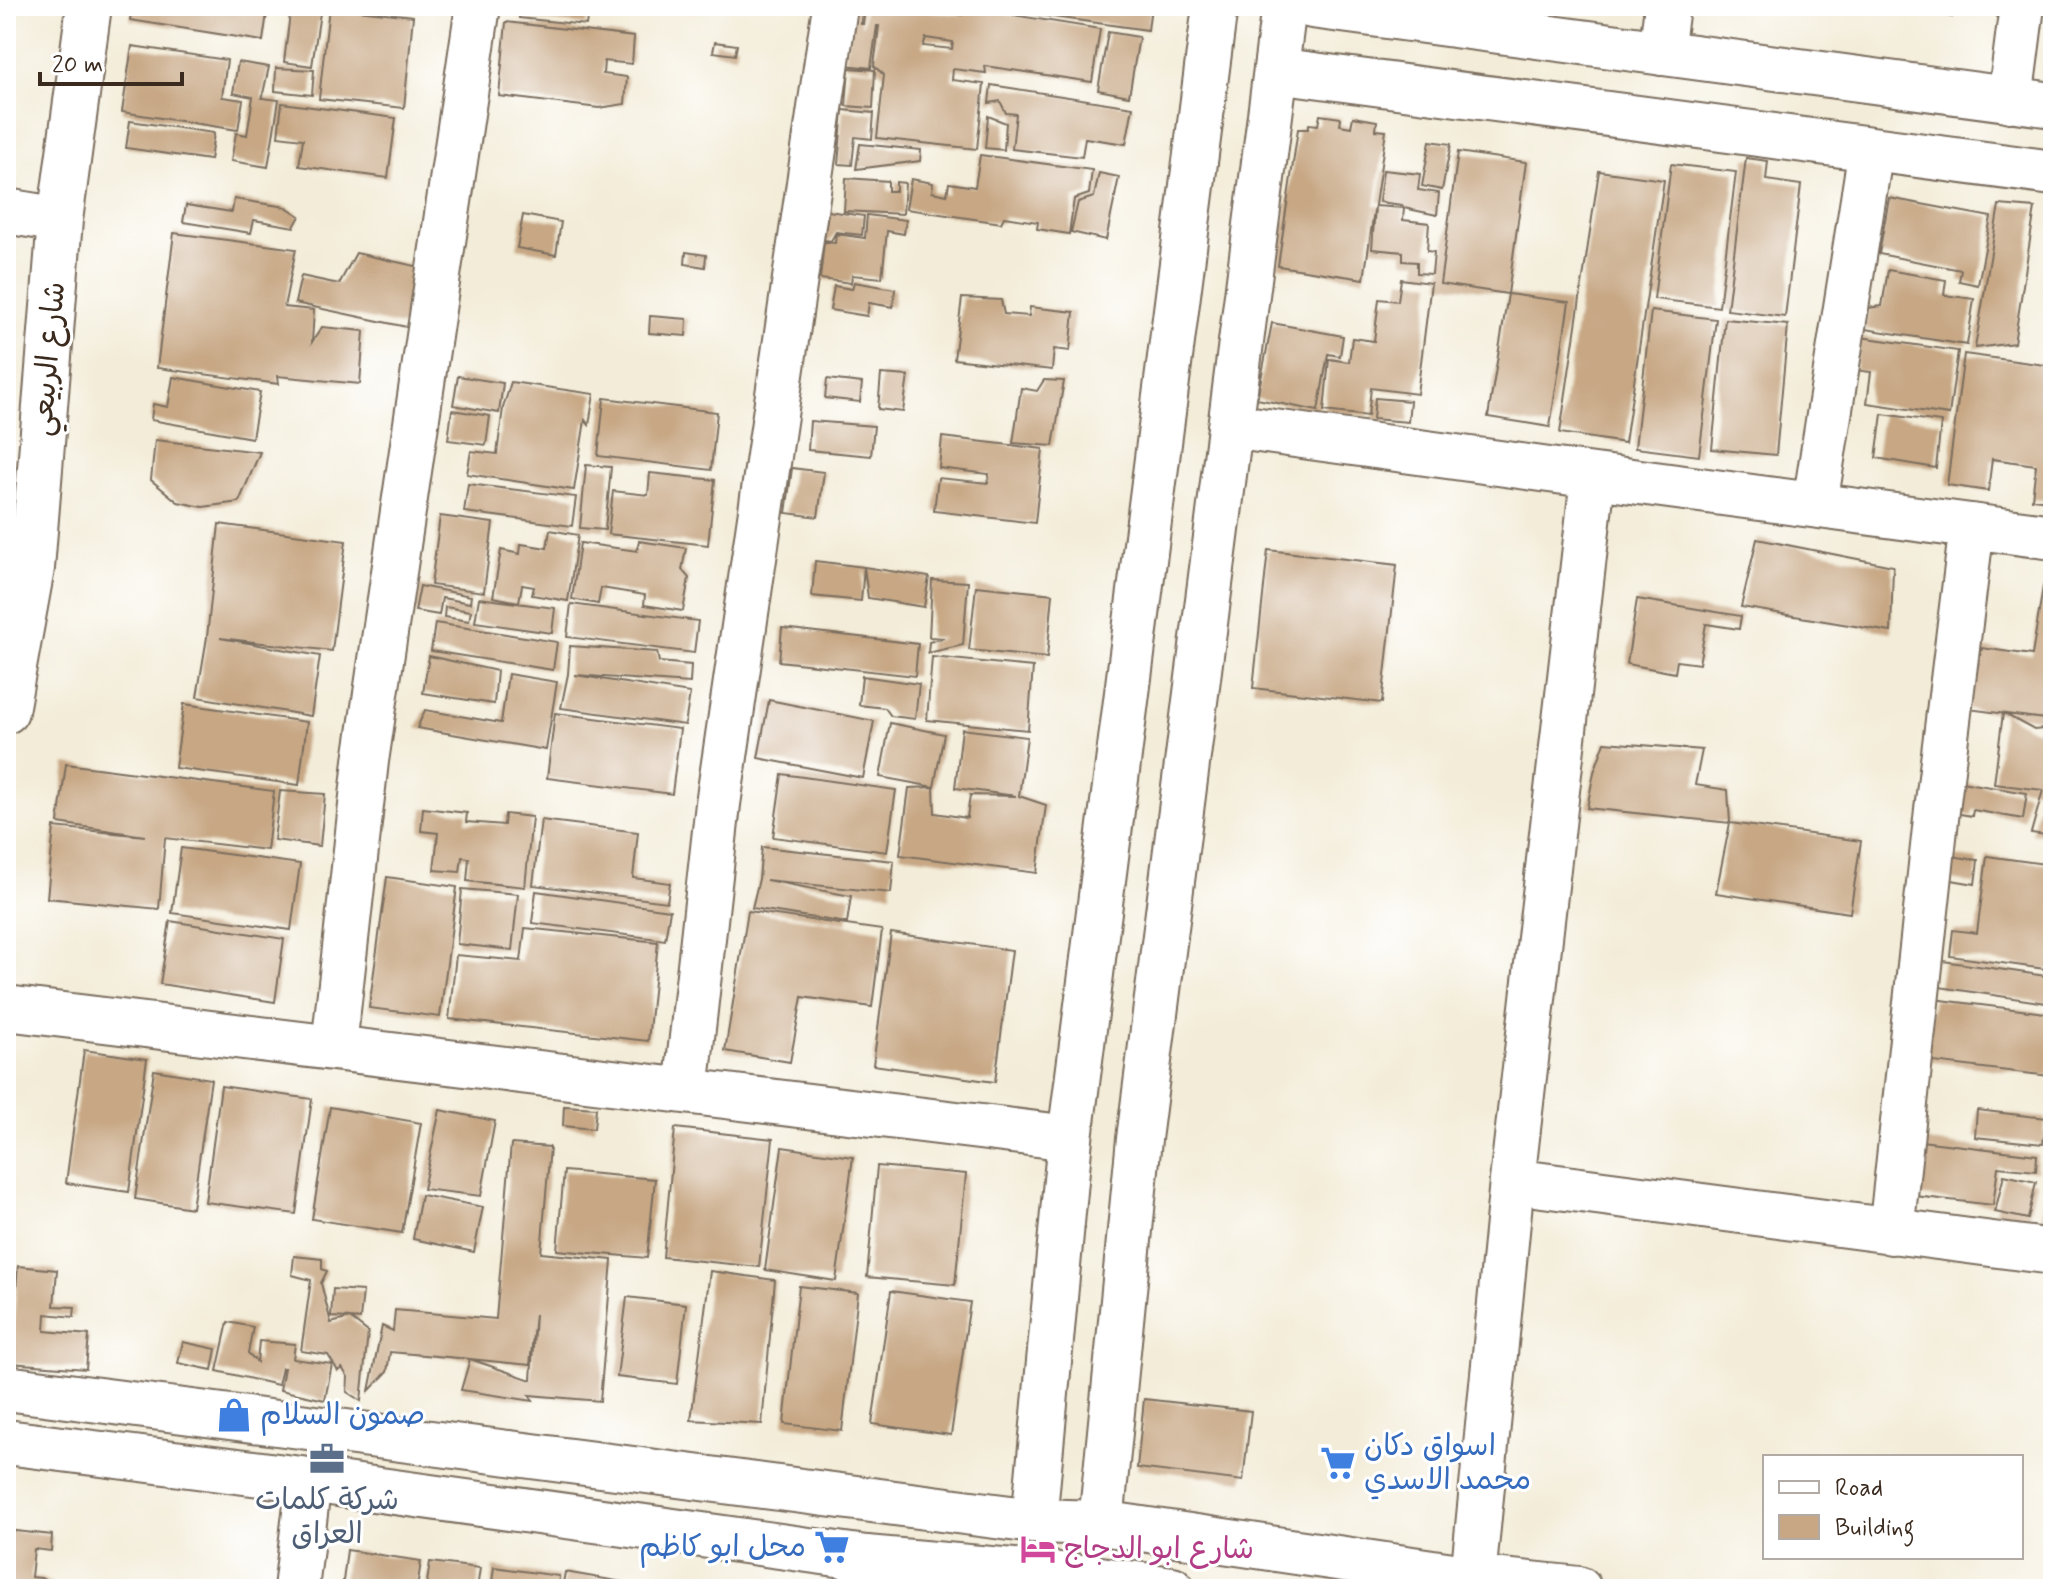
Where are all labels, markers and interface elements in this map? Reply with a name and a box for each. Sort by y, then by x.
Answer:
scale bar [40,36,182,86]
text: 20 m [52,50,103,81]
street label: شارع الربيعي [23,280,80,438]
shop icon: صمون السلام [215,1396,253,1434]
place label: صمون السلام [260,1396,425,1436]
place label: اسواق دكان محمد الاسدي [1364,1427,1531,1500]
office icon: شركة كلمات العراق [308,1440,346,1478]
supermarket icon: اسواق دكان محمد الاسدي [1319,1444,1357,1482]
legend [1763,1455,2023,1559]
text: Road [1835,1473,1883,1504]
place label: شركة كلمات العراق [255,1481,399,1554]
text: Building [1835,1513,1915,1547]
place label: محل ابو كاظم [639,1528,806,1568]
supermarket icon: محل ابو كاظم [813,1528,851,1566]
hotel icon: شارع ابو الدجاج [1019,1530,1057,1568]
place label: شارع ابو الدجاج [1064,1530,1254,1569]

